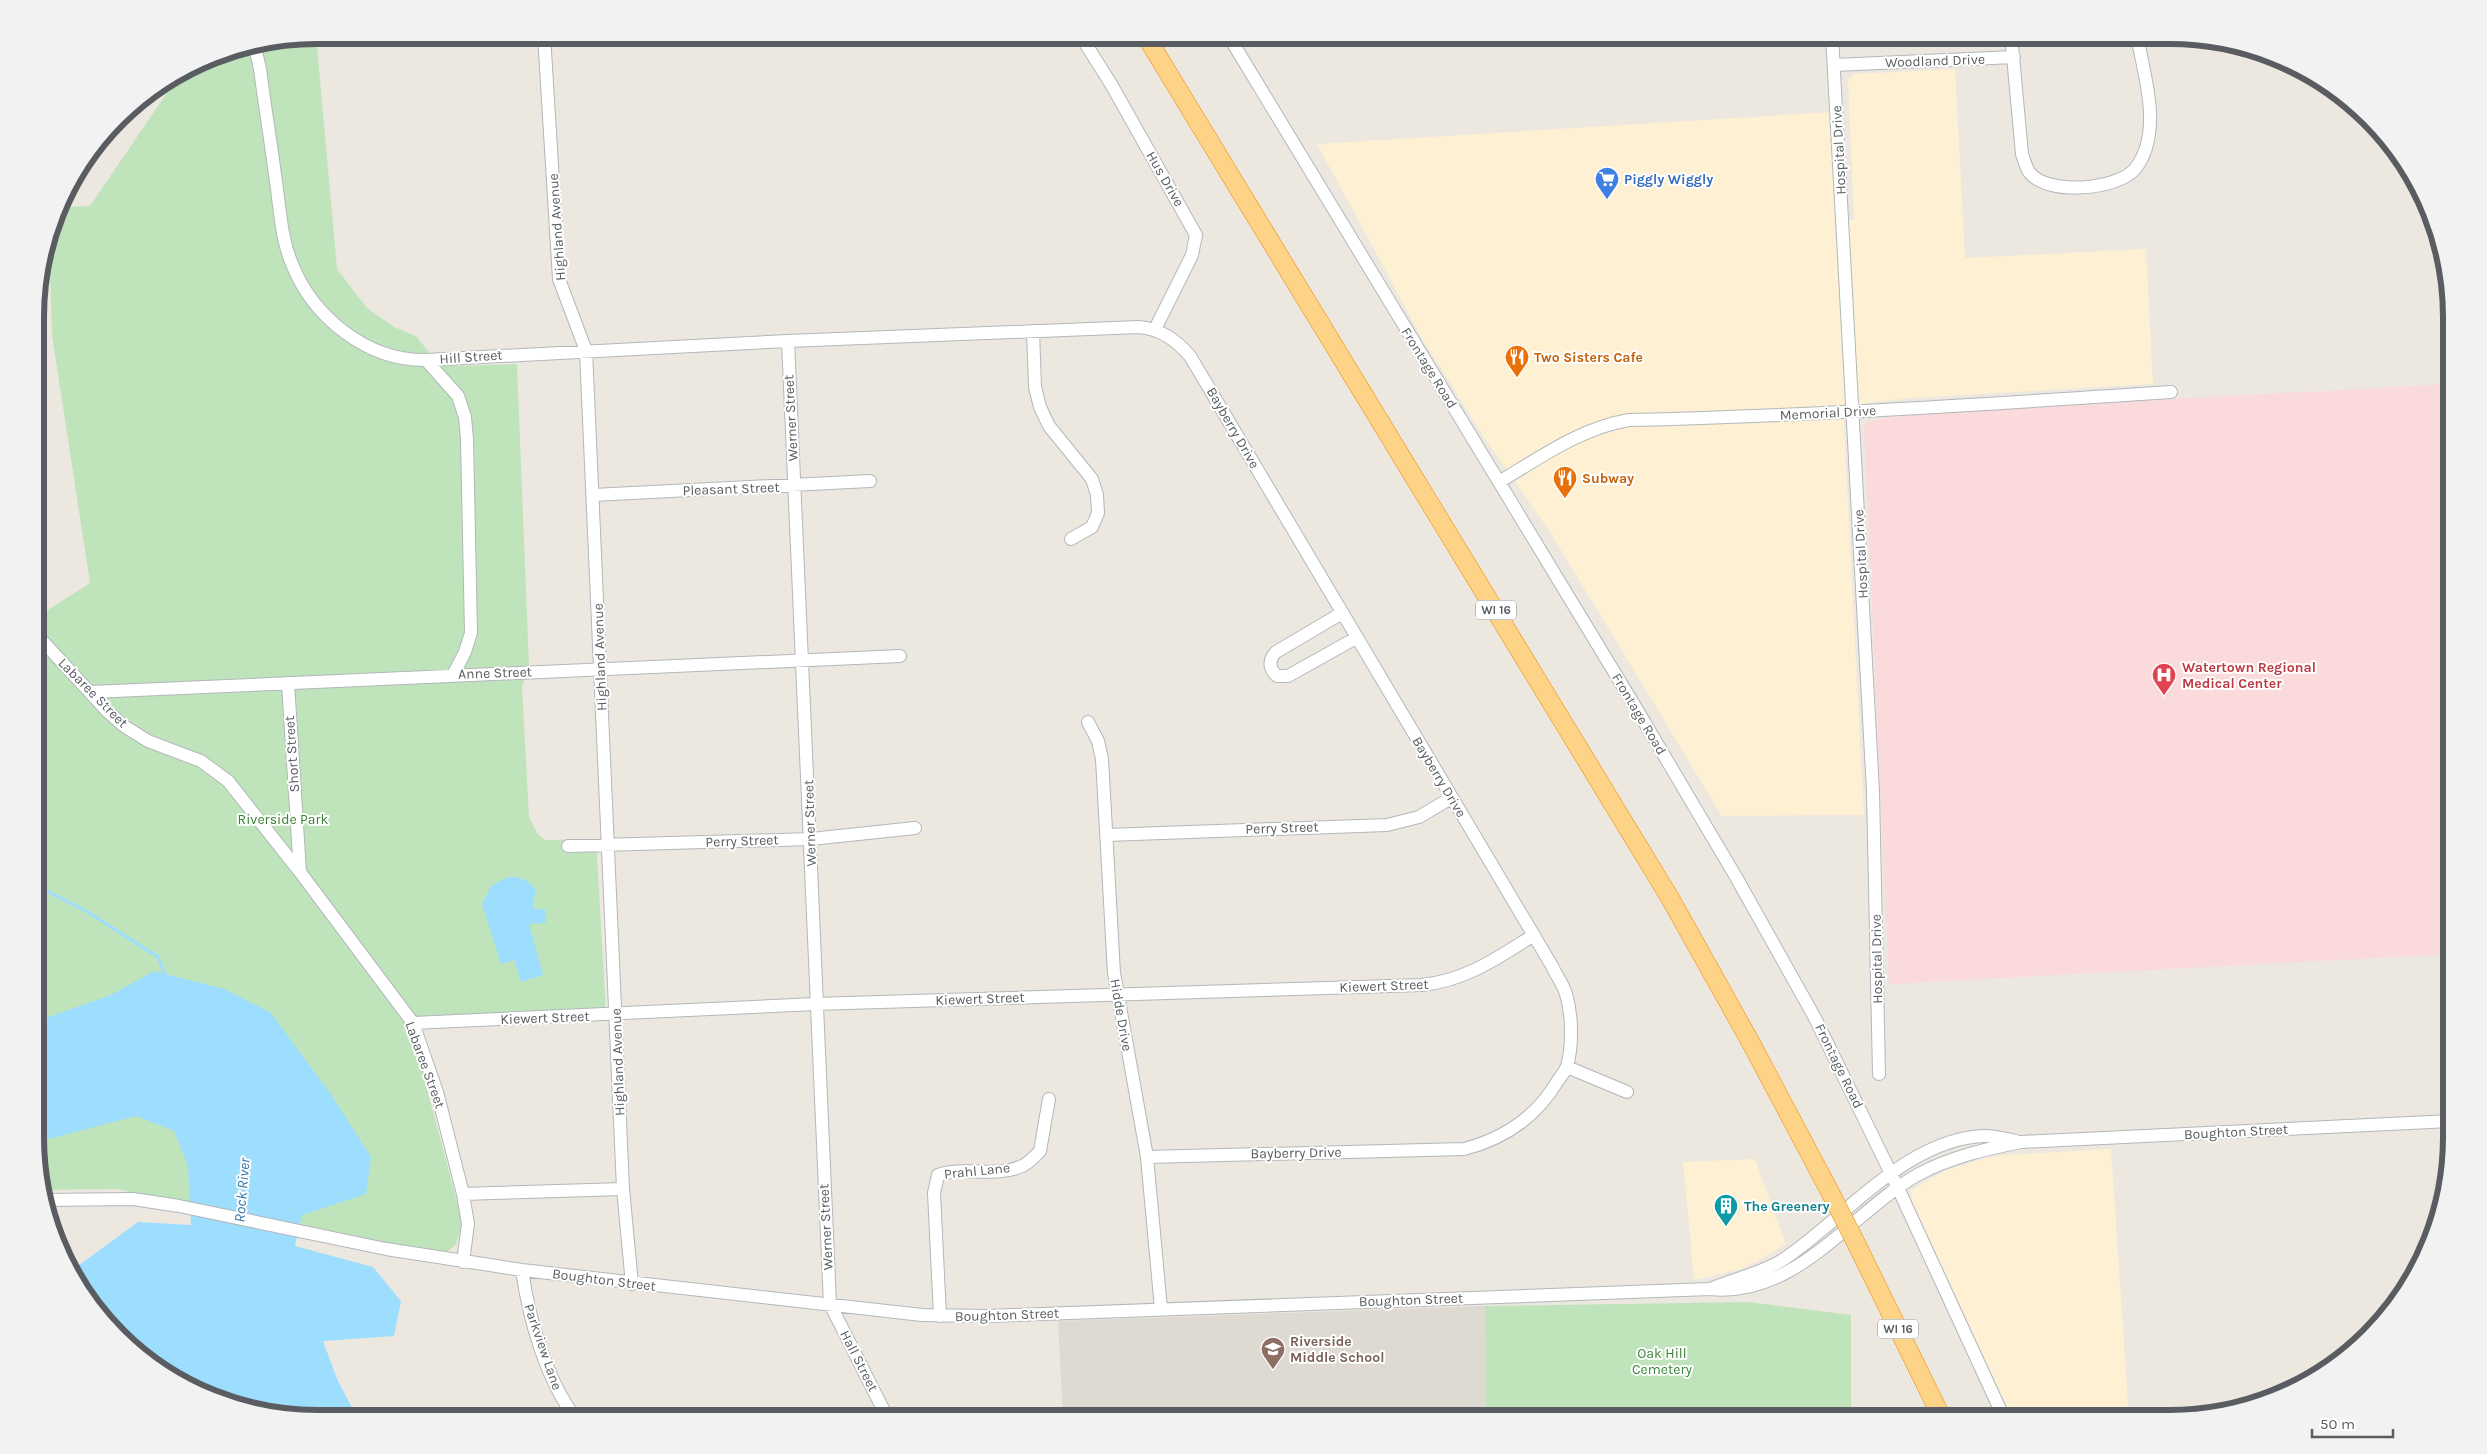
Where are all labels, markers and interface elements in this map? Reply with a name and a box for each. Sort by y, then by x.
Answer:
street label: Woodland Drive [1885,51,1985,71]
street label: Hospital Drive [1828,105,1850,195]
street label: Hus Drive [1142,148,1188,210]
supermarket icon: Piggly Wiggly [1594,166,1620,200]
place label: Piggly Wiggly [1624,171,1713,188]
street label: Highland Avenue [545,173,569,281]
street label: Frontage Road [1397,324,1461,412]
restaurant icon: Two Sisters Cafe [1504,344,1530,378]
street label: Hill Street [439,346,503,368]
place label: Two Sisters Cafe [1534,349,1643,366]
street label: Werner Street [780,374,802,462]
street label: Bayberry Drive [1203,384,1263,472]
street label: Memorial Drive [1779,402,1877,424]
restaurant icon: Subway [1552,465,1578,499]
place label: Subway [1582,470,1634,487]
street label: Pleasant Street [682,479,780,499]
street label: Hospital Drive [1850,509,1872,599]
road number: WI 16 [1476,600,1516,620]
street label: Highland Avenue [590,603,610,711]
street label: Labaree Street [55,655,131,731]
place label: Watertown Regional Medical Center [2182,659,2316,692]
hospital icon: Watertown Regional Medical Center [2151,662,2177,696]
street label: Anne Street [458,663,532,683]
street label: Frontage Road [1608,670,1670,758]
street label: Short Street [281,715,303,793]
street label: Bayberry Drive [1408,734,1470,820]
street label: Werner Street [800,779,820,867]
park label: Riverside Park [238,811,328,828]
street label: Perry Street [1245,818,1319,838]
street label: Perry Street [705,831,779,851]
street label: Hospital Drive [1868,914,1886,1004]
street label: Kiewert Street [1339,976,1429,996]
street label: Hidde Drive [1106,977,1136,1053]
street label: Kiewert Street [935,989,1025,1009]
street label: Kiewert Street [500,1008,590,1028]
street label: Highland Avenue [608,1008,628,1116]
street label: Labaree Street [401,1019,449,1111]
street label: Frontage Road [1811,1021,1867,1111]
street label: Boughton Street [2183,1121,2289,1143]
street label: Bayberry Drive [1250,1144,1342,1162]
water label: Rock River [230,1156,254,1223]
street label: Prahl Lane [943,1159,1011,1183]
street label: Werner Street [815,1183,837,1271]
building icon: The Greenery [1713,1193,1739,1227]
place label: The Greenery [1744,1198,1830,1215]
street label: Boughton Street [551,1265,657,1295]
street label: Boughton Street [1359,1290,1463,1310]
street label: Parkview Lane [520,1302,566,1392]
street label: Boughton Street [955,1305,1059,1325]
road number: WI 16 [1878,1320,1918,1338]
street label: Hall Street [836,1327,882,1395]
place label: Riverside Middle School [1290,1333,1384,1366]
school or university icon: Riverside Middle School [1260,1336,1286,1370]
park label: Oak Hill Cemetery [1632,1345,1693,1378]
scale bar [2312,1406,2393,1438]
text: 50 m [2320,1415,2355,1433]

